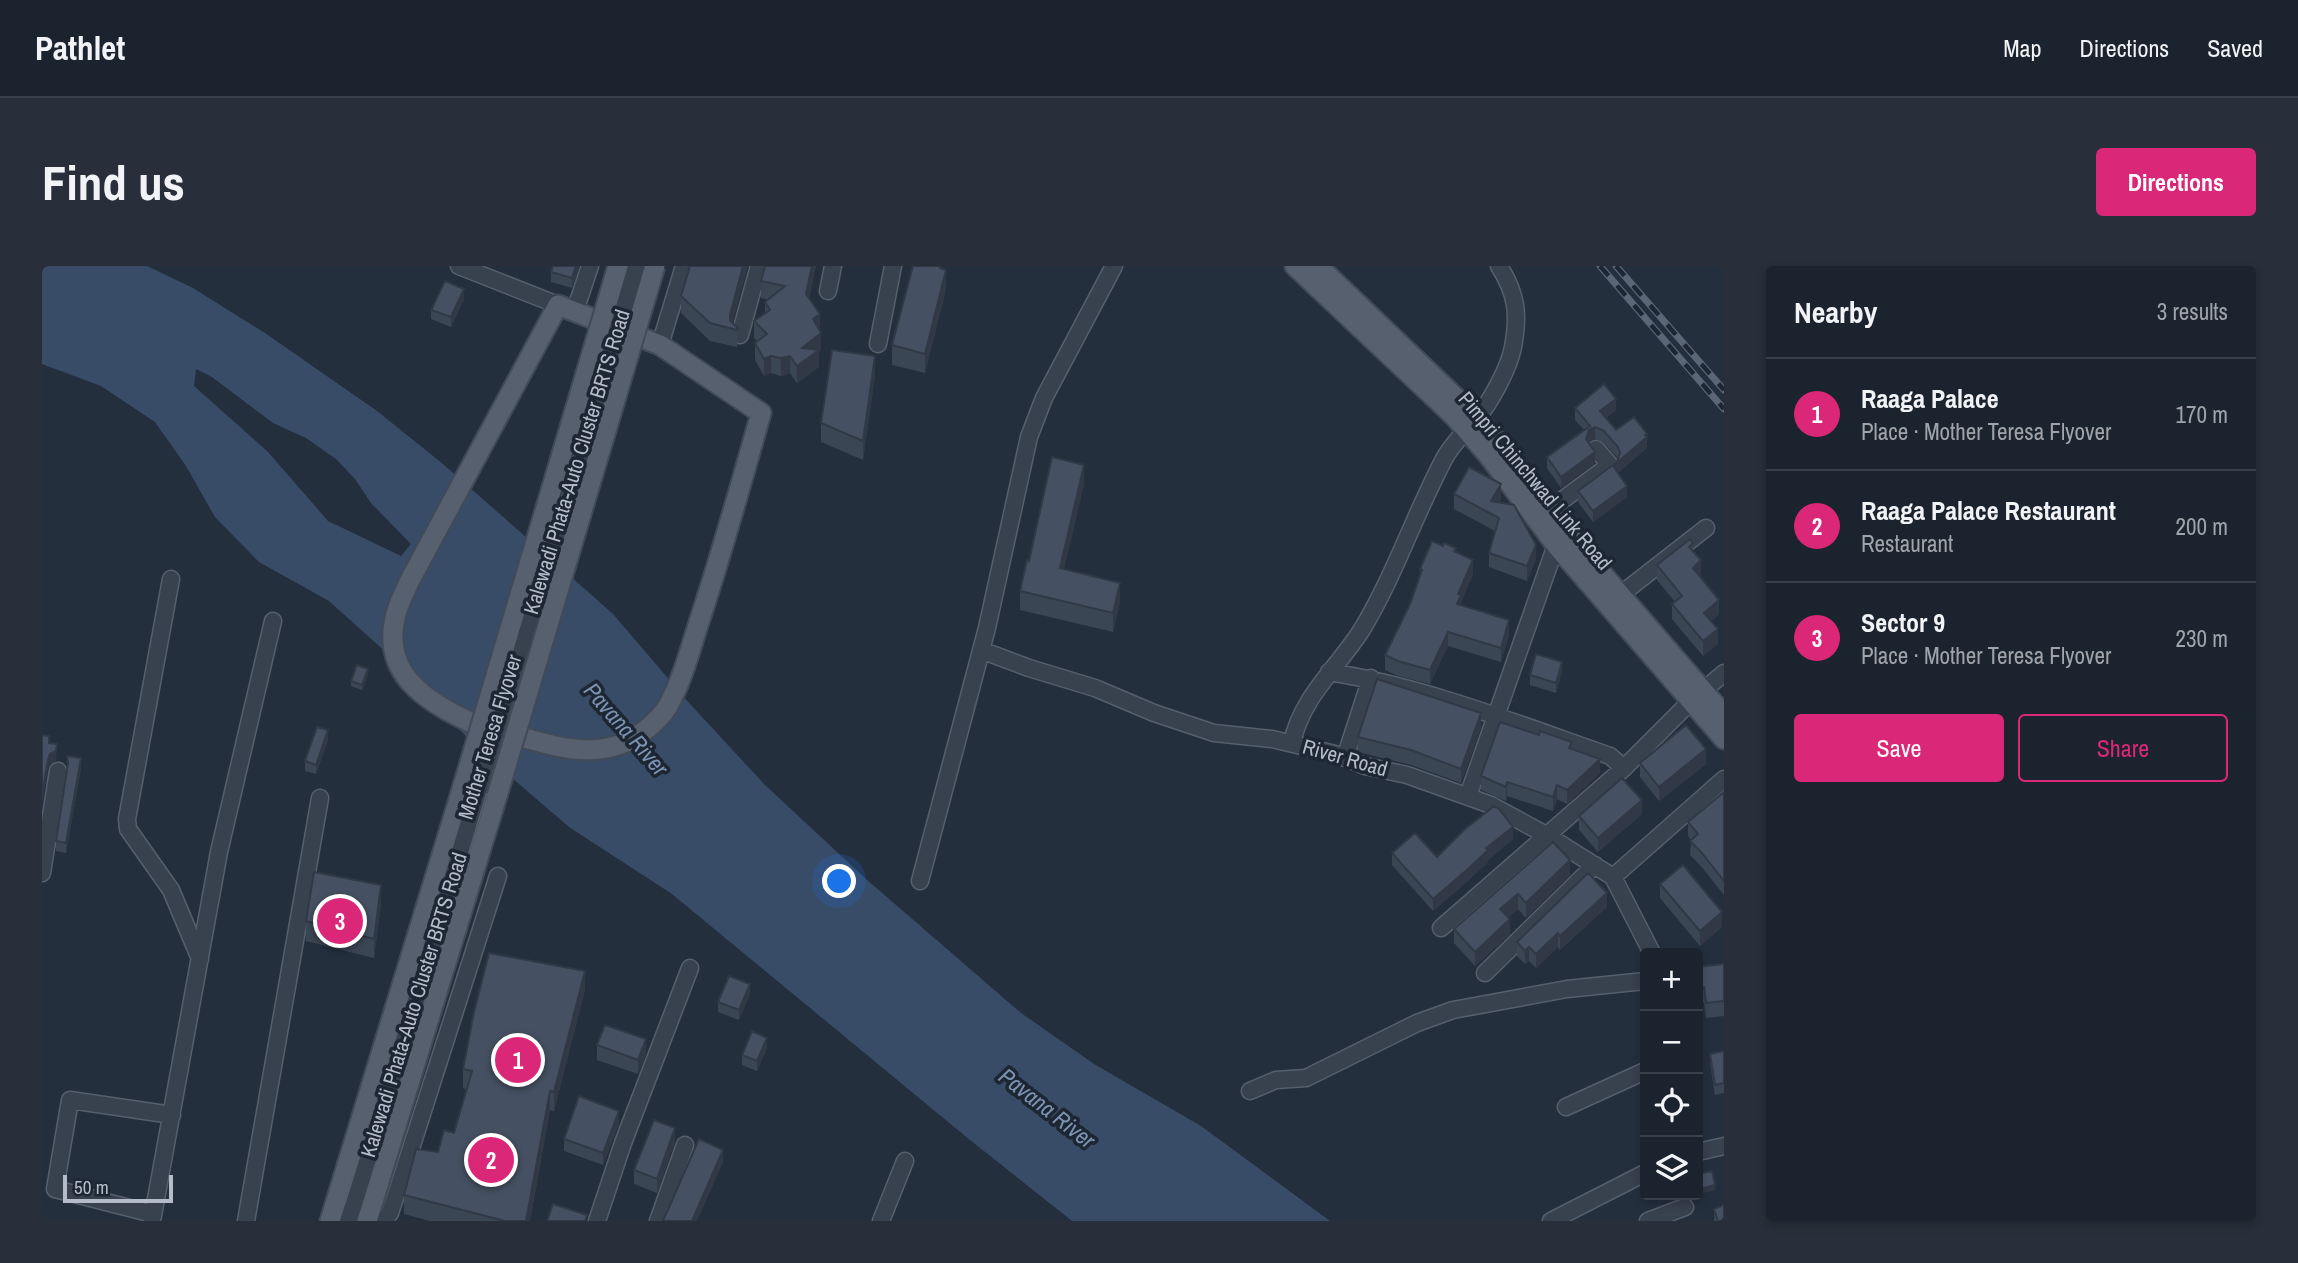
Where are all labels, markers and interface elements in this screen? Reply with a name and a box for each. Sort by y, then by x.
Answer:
text: Pathlet [35,26,125,70]
text: Map [2003,32,2041,64]
text: Directions [2079,32,2169,64]
text: Saved [2207,32,2263,64]
button: Directions [2096,148,2256,216]
text: Find us [42,149,185,215]
text: Nearby [1794,292,1877,332]
text: 3 results [2157,296,2228,327]
street label: Kalewadi Phata-Auto Cluster BRTS Road [516,306,637,618]
text: Raaga Palace [1861,381,1999,416]
street label: Pimpri Chinchwad Link Road [1452,385,1619,576]
text: 1 [1812,399,1822,430]
text: 170 m [2176,399,2228,430]
text: Place · Mother Teresa Flyover [1861,416,2111,447]
text: Raaga Palace Restaurant [1861,493,2116,528]
text: 2 [1812,511,1822,542]
text: 200 m [2176,511,2228,542]
text: Restaurant [1861,528,1953,559]
text: Sector 9 [1861,605,1945,640]
text: 3 [1812,623,1822,654]
text: 230 m [2176,623,2228,654]
text: Place · Mother Teresa Flyover [1861,640,2111,671]
street label: Mother Teresa Flyover [451,651,528,823]
water label: Pavana River [577,675,676,783]
button: Save [1794,714,2004,782]
button: Share [2018,714,2228,782]
street label: River Road [1299,732,1391,783]
street label: Kalewadi Phata-Auto Cluster BRTS Road [353,849,474,1161]
your location [822,864,856,898]
pin: 3 [317,895,363,947]
map controls [1640,948,1703,1200]
button: + [1640,948,1703,1011]
button: − [1640,1011,1703,1074]
pin: 1 [495,1034,541,1086]
water label: Pavana River [993,1060,1102,1155]
button: locate [1640,1074,1703,1137]
pin: 2 [468,1134,514,1186]
button: layers [1640,1137,1703,1200]
scale bar [63,1172,173,1204]
text: 50 m [74,1174,109,1200]

